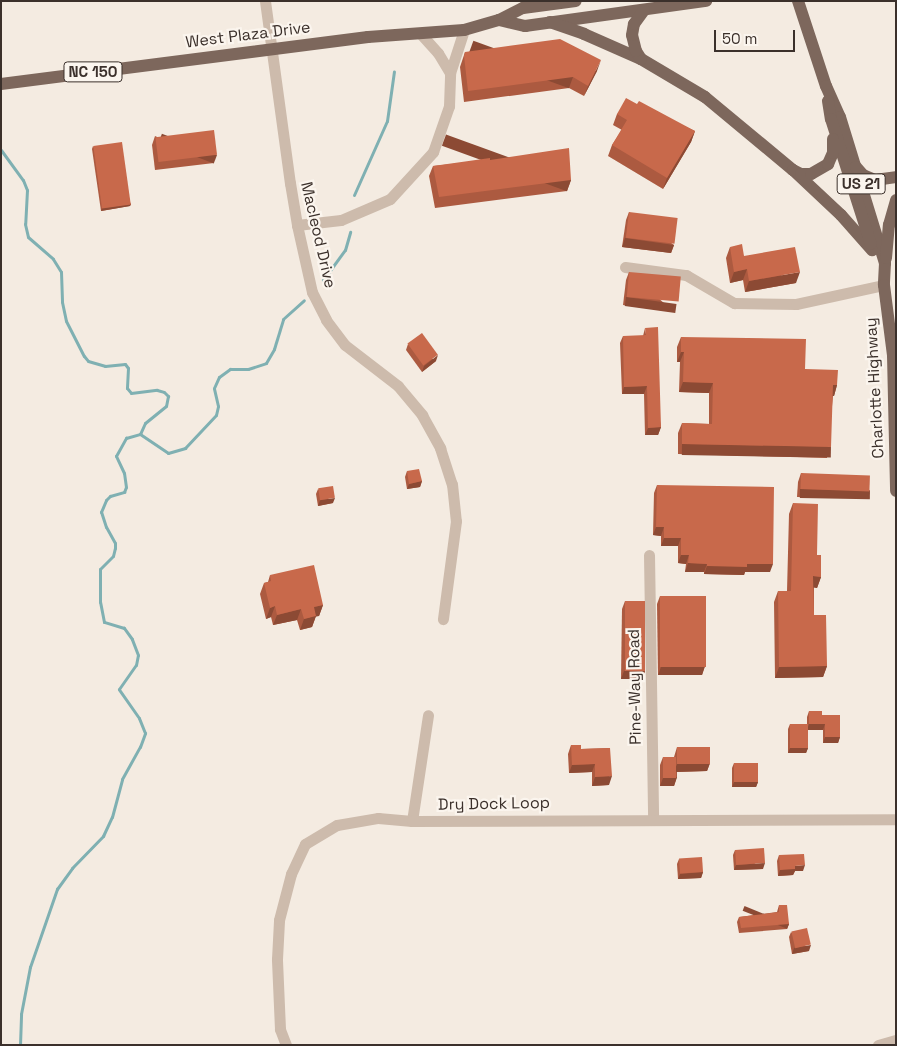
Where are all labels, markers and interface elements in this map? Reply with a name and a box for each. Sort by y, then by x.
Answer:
street label: West Plaza Drive [184,18,312,52]
scale bar [717,20,798,52]
text: 50 m [722,29,757,48]
road number: NC 150 [63,60,123,84]
road number: US 21 [836,172,886,196]
street label: Macleod Drive [296,180,340,290]
street label: Charlotte Highway [862,317,888,459]
street label: Pine-Way Road [624,629,646,745]
street label: Dry Dock Loop [438,793,550,815]

